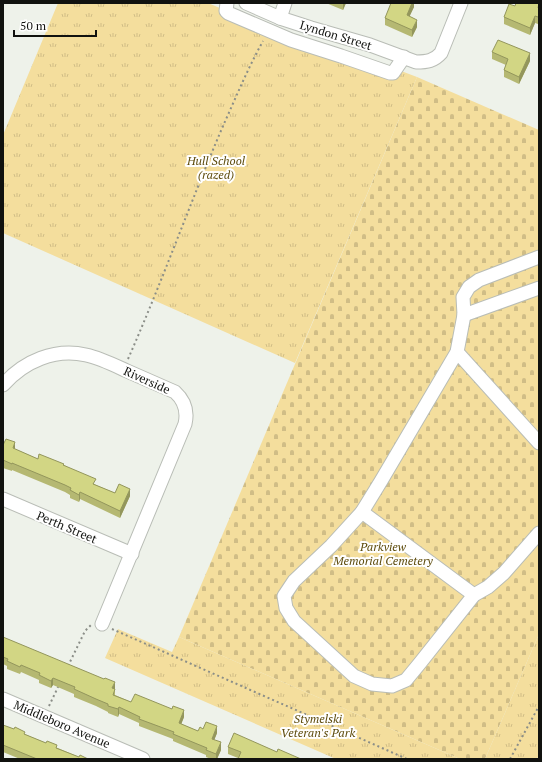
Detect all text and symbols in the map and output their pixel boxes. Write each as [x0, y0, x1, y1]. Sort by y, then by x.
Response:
scale bar [14, 12, 96, 38]
street label: Lyndon Street [298, 17, 374, 53]
text: 50 m [20, 18, 47, 33]
park label: Hull School (razed) [186, 153, 246, 182]
street label: Riverside [121, 363, 173, 397]
street label: Perth Street [35, 508, 100, 547]
park label: Parkview Memorial Cemetery [332, 539, 433, 568]
street label: Middleboro Avenue [11, 697, 113, 751]
park label: Stymelski Veteran's Park [281, 711, 355, 740]

